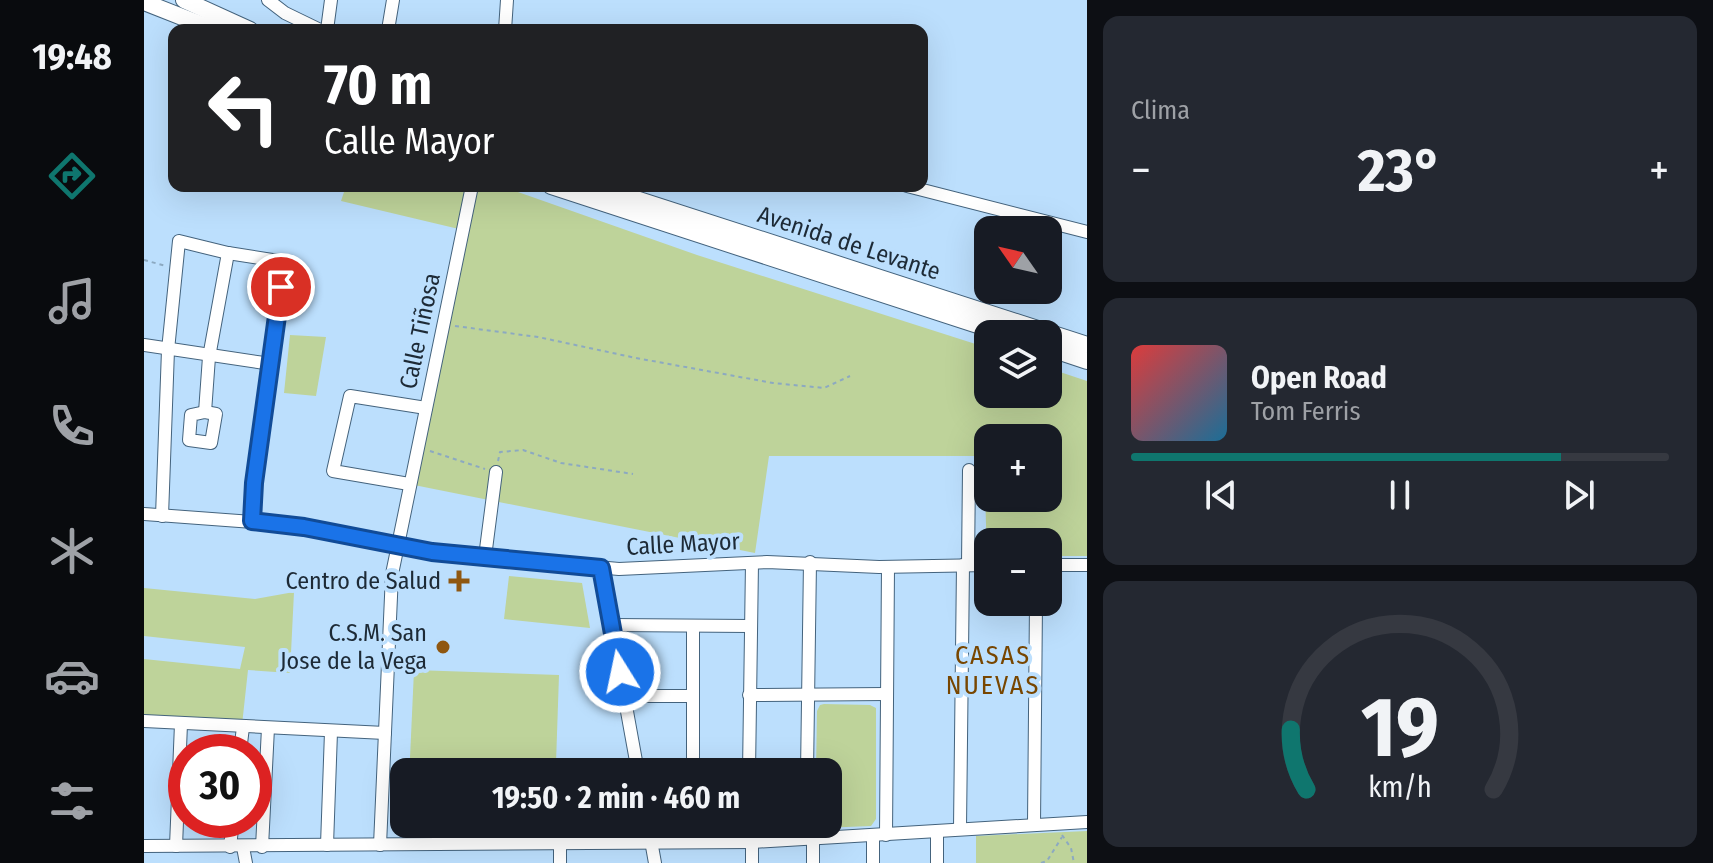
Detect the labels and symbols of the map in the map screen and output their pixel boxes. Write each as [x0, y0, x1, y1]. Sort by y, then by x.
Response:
street label: Avenida de Levante [754, 200, 944, 286]
north arrow [974, 216, 1062, 304]
pin [247, 253, 315, 321]
street label: Calle Tiñosa [394, 270, 446, 392]
street label: Calle Mayor [626, 527, 741, 561]
place label: Centro de Salud [285, 567, 441, 595]
marker: Centro de Salud [448, 570, 470, 592]
place label: C.S.M. San Jose de la Vega [280, 619, 427, 675]
position arrow [578, 630, 662, 714]
marker: C.S.M. San Jose de la Vega [434, 638, 452, 656]
district label: CASAS NUEVAS [946, 640, 1040, 701]
speed limit sign: 30 [168, 734, 272, 838]

